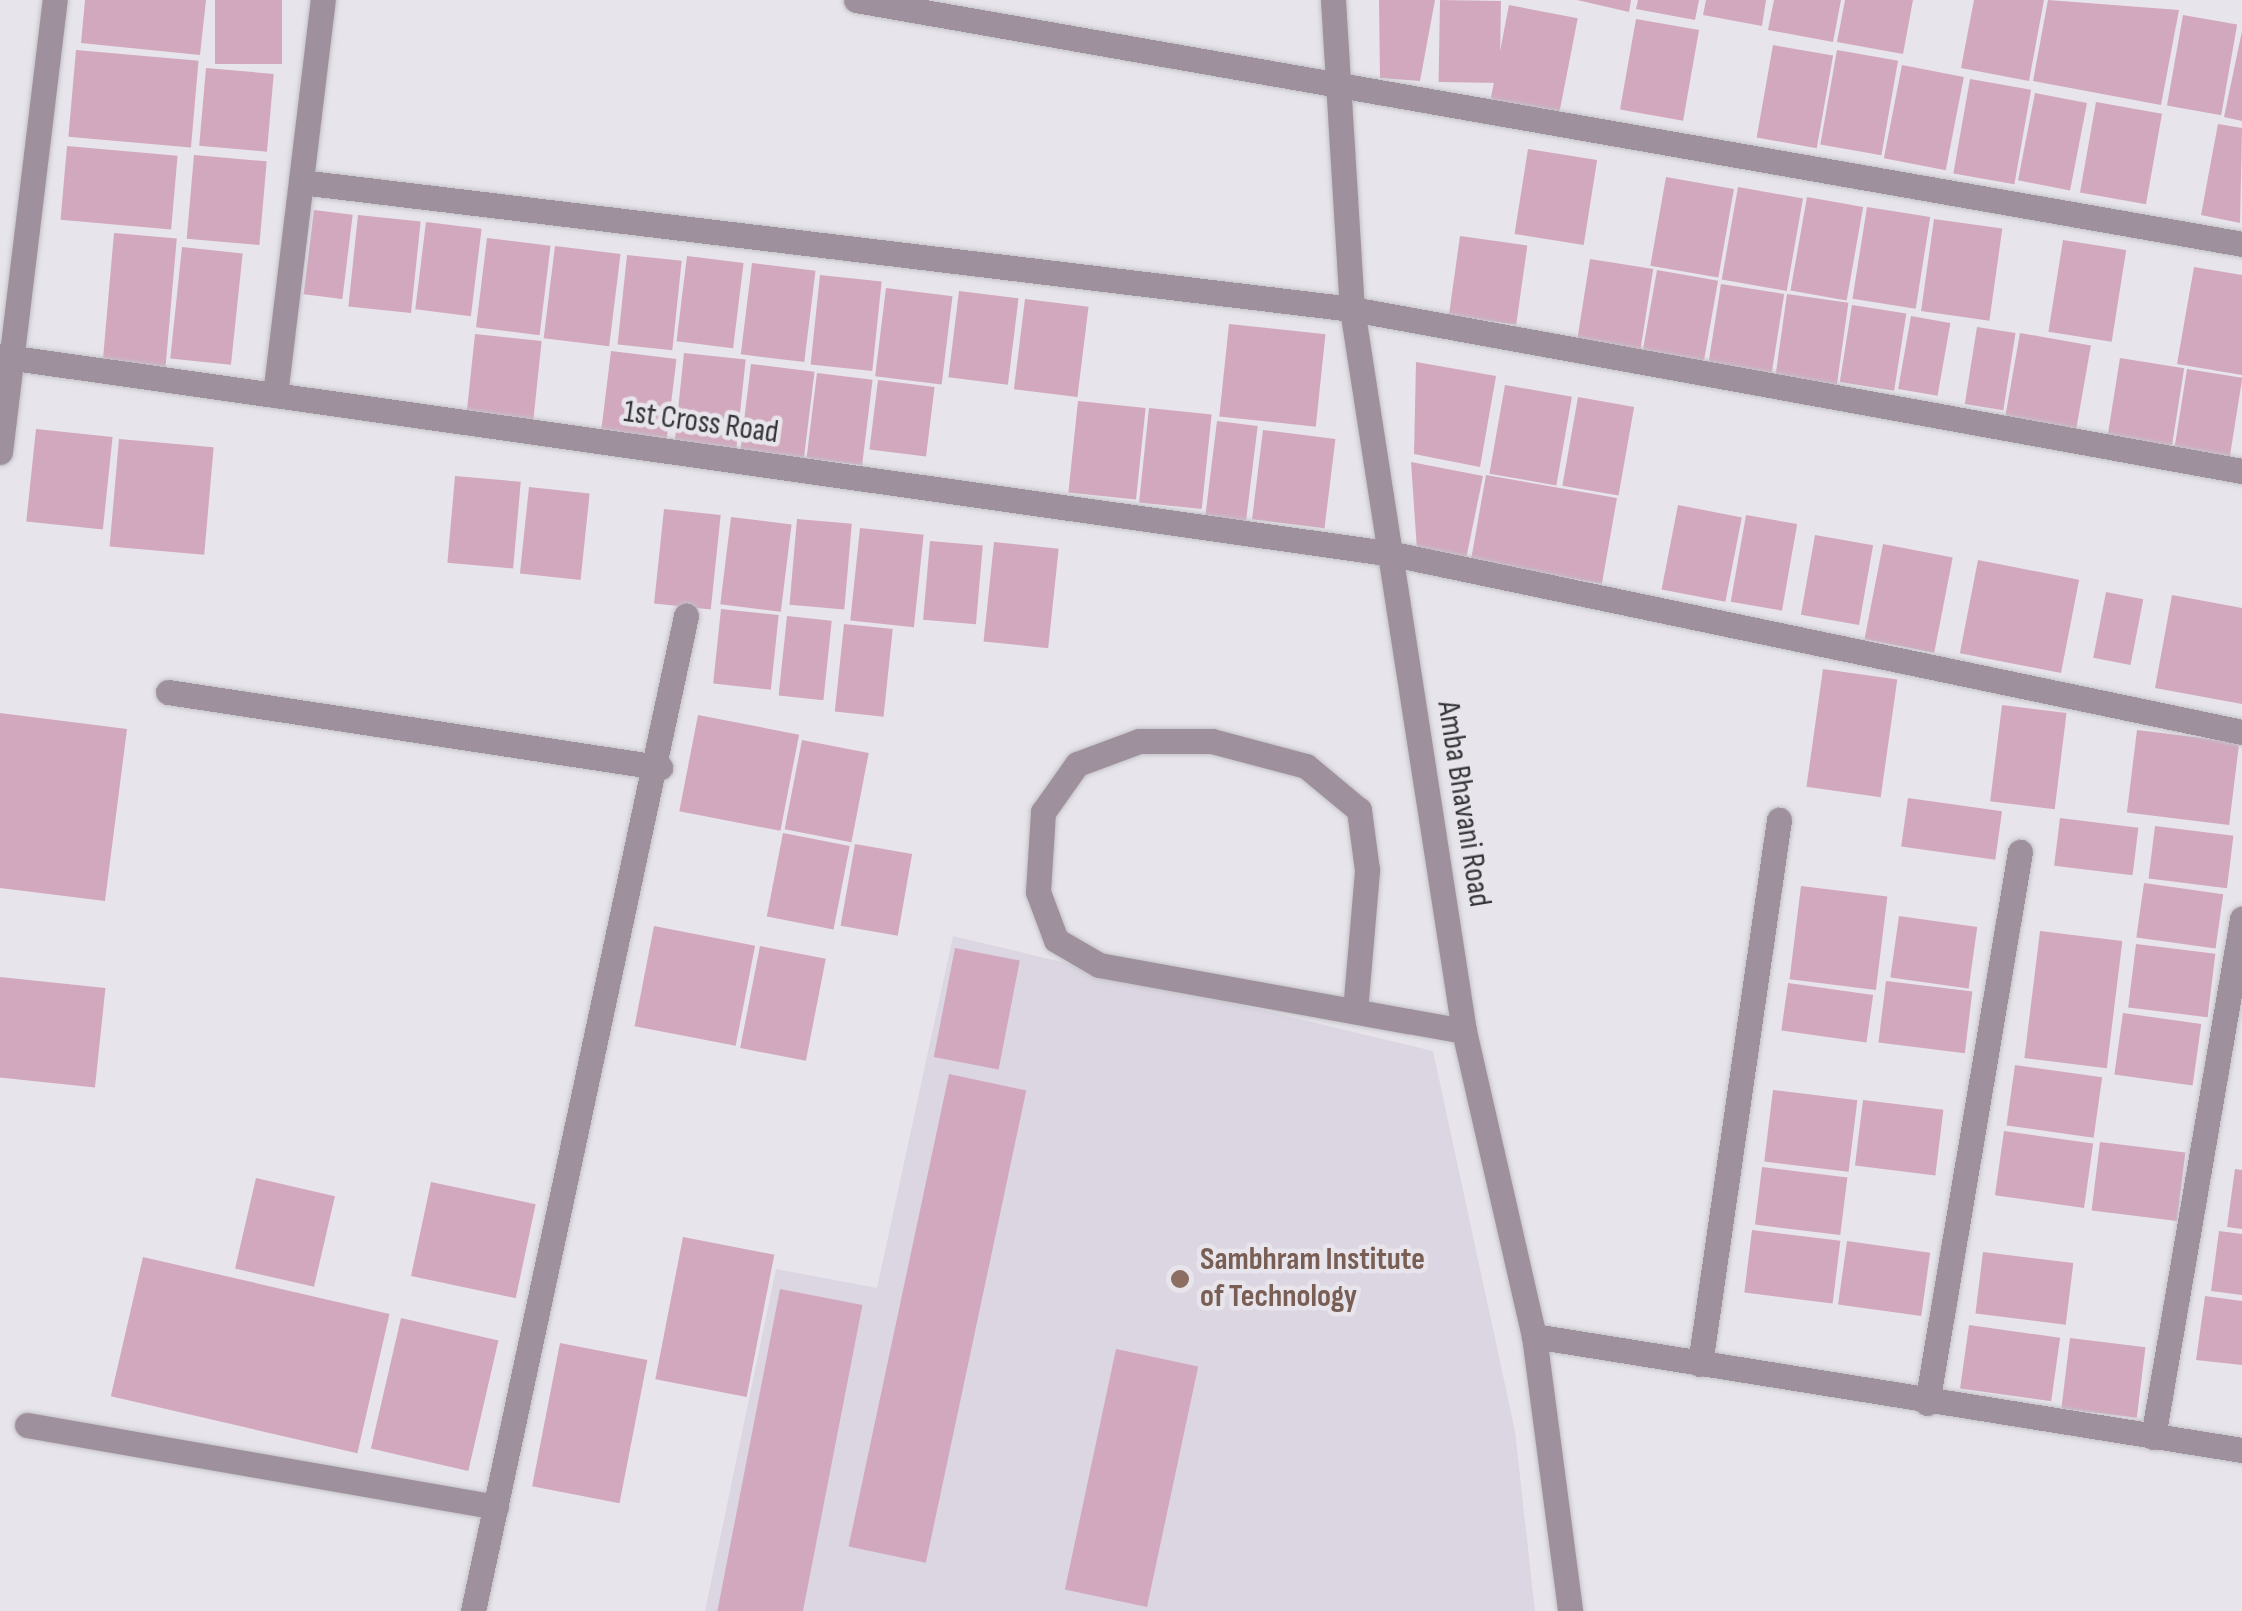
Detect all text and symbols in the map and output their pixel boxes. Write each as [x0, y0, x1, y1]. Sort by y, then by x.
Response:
street label: 1st Cross Road [621, 393, 781, 453]
street label: Amba Bhavani Road [1428, 698, 1498, 910]
place label: Sambhram Institute of Technology [1200, 1242, 1425, 1317]
marker: Sambhram Institute of Technology [1169, 1268, 1191, 1290]

